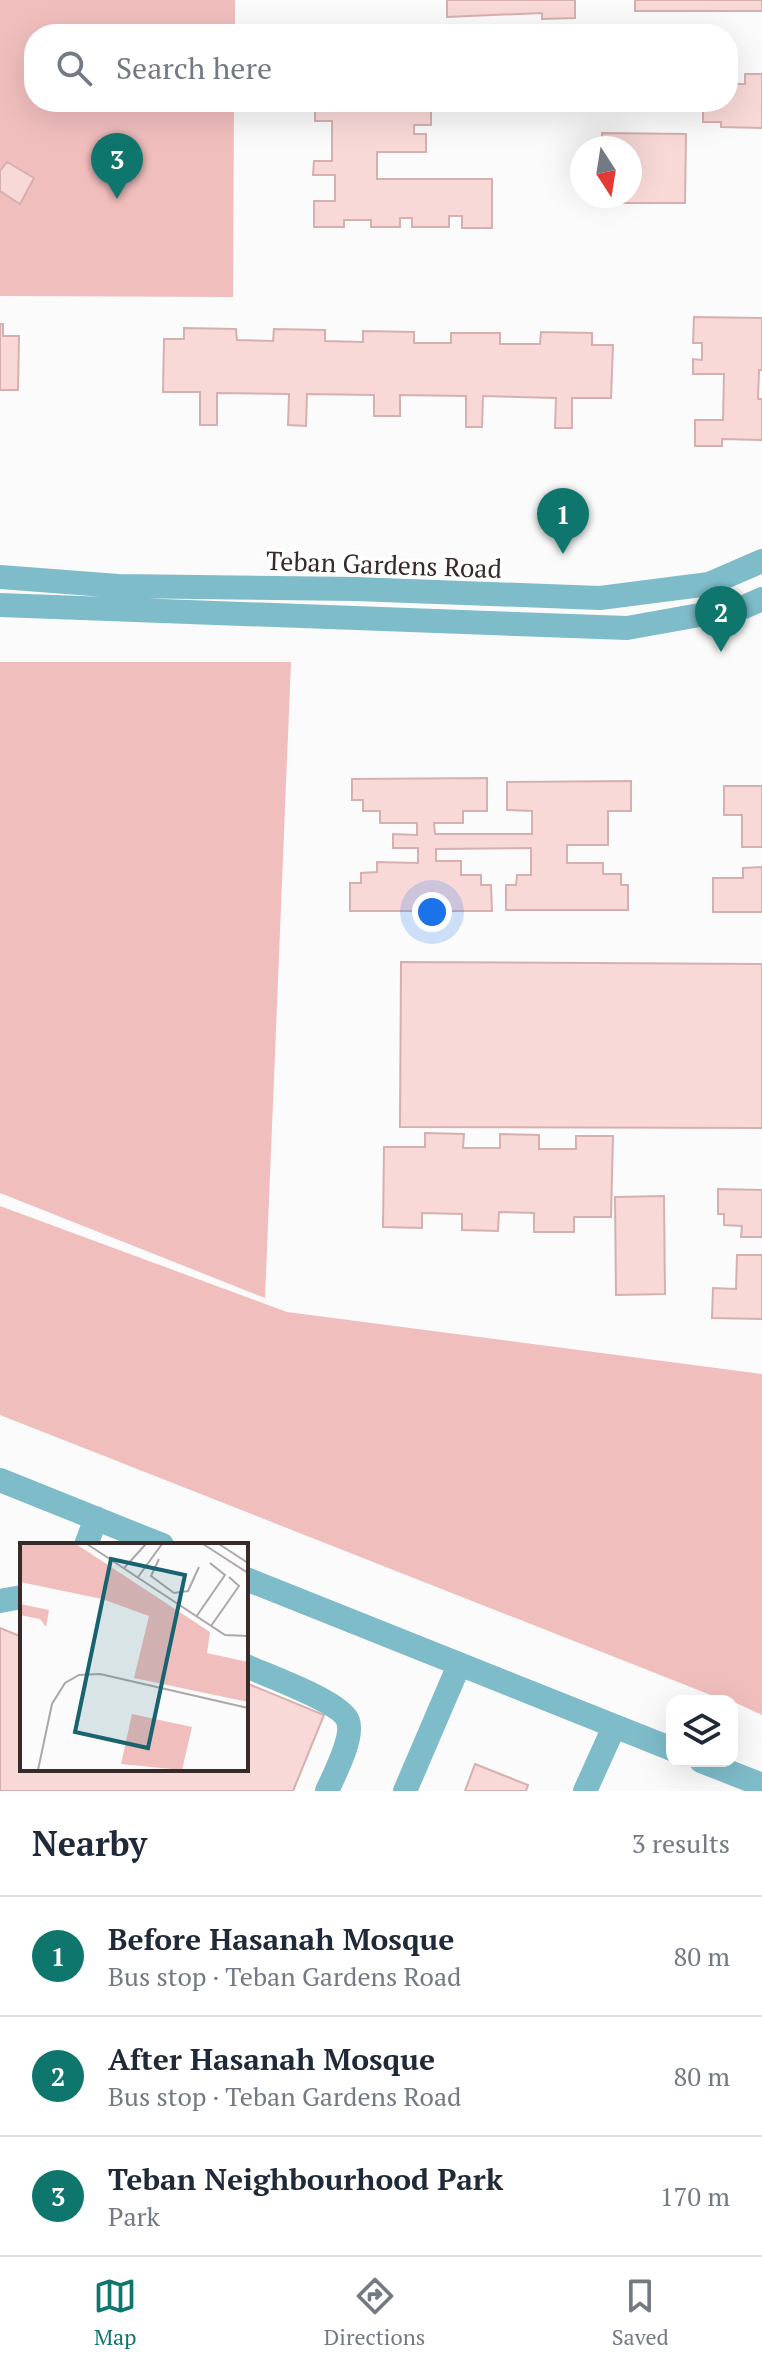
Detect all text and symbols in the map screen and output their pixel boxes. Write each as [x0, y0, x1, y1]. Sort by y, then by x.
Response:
search box [24, 24, 738, 112]
icon: search [52, 46, 96, 90]
text: Search here [116, 48, 272, 88]
pin: 3 [91, 133, 143, 199]
north arrow [570, 136, 642, 208]
pin: 1 [537, 488, 589, 554]
street label: Teban Gardens Road [265, 543, 503, 585]
pin: 2 [695, 586, 747, 652]
your location [412, 892, 452, 932]
inset map [20, 1543, 248, 1771]
map controls [666, 1695, 738, 1767]
button: layers [666, 1695, 738, 1767]
text: Nearby [32, 1821, 147, 1866]
text: 3 results [632, 1826, 730, 1860]
text: Before Hasanah Mosque [108, 1919, 454, 1959]
text: 1 [51, 1939, 65, 1973]
text: 80 m [674, 1939, 730, 1973]
text: Bus stop · Teban Gardens Road [108, 1959, 462, 1993]
text: After Hasanah Mosque [108, 2039, 435, 2079]
text: 2 [51, 2059, 65, 2093]
text: 80 m [674, 2059, 730, 2093]
text: Bus stop · Teban Gardens Road [108, 2079, 462, 2113]
text: Teban Neighbourhood Park [108, 2159, 503, 2199]
text: 3 [51, 2179, 65, 2213]
text: 170 m [660, 2179, 730, 2213]
text: Park [108, 2199, 160, 2233]
tab: Map [93, 2274, 137, 2351]
tab: Directions [324, 2274, 425, 2351]
tab: Saved [612, 2274, 669, 2351]

